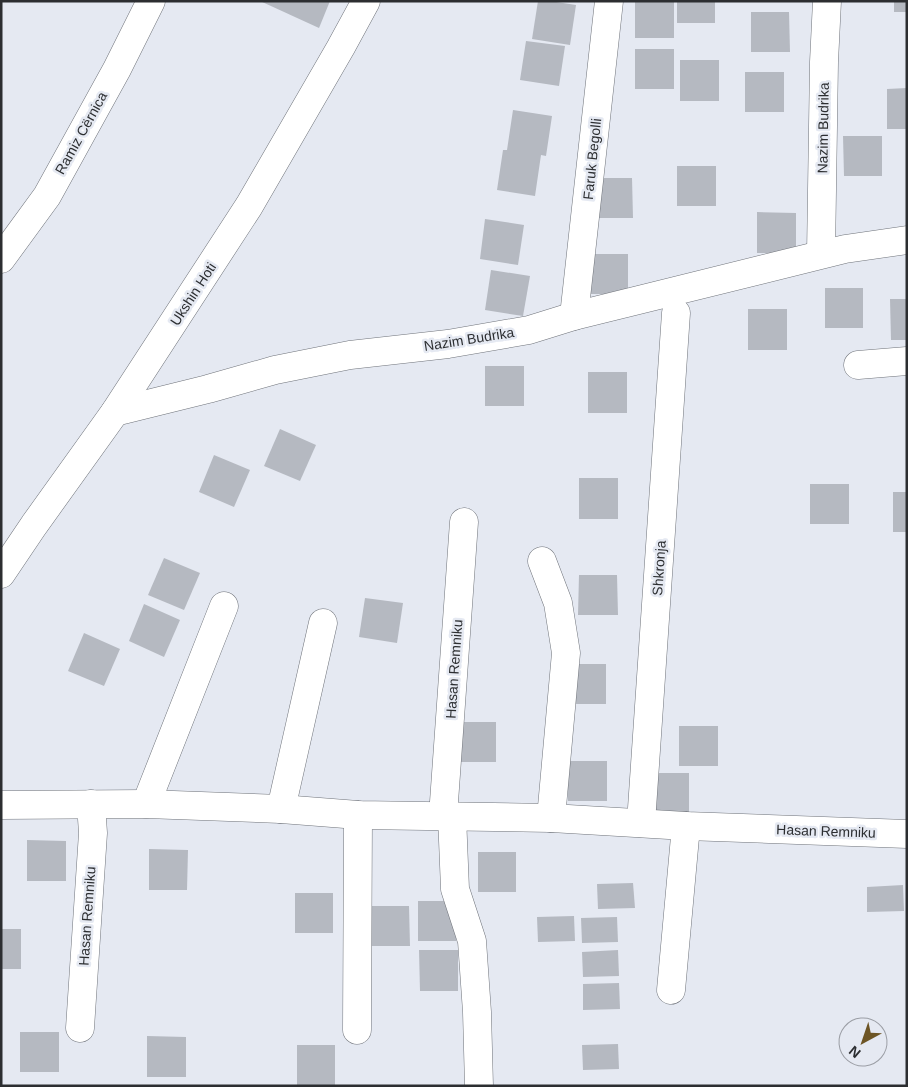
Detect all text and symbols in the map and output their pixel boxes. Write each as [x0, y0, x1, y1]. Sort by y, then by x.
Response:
street label: Nazim Budrika [814, 82, 832, 174]
street label: Ramiz Cërnica [52, 89, 110, 177]
street label: Faruk Begolli [580, 118, 604, 200]
street label: Ukshin Hoti [167, 260, 219, 328]
street label: Nazim Budrika [423, 324, 515, 354]
street label: Shkronja [649, 540, 669, 596]
street label: Hasan Remniku [443, 619, 465, 719]
street label: Hasan Remniku [776, 821, 876, 841]
street label: Hasan Remniku [76, 866, 98, 966]
north arrow [838, 1017, 888, 1067]
text: N [846, 1043, 864, 1061]

